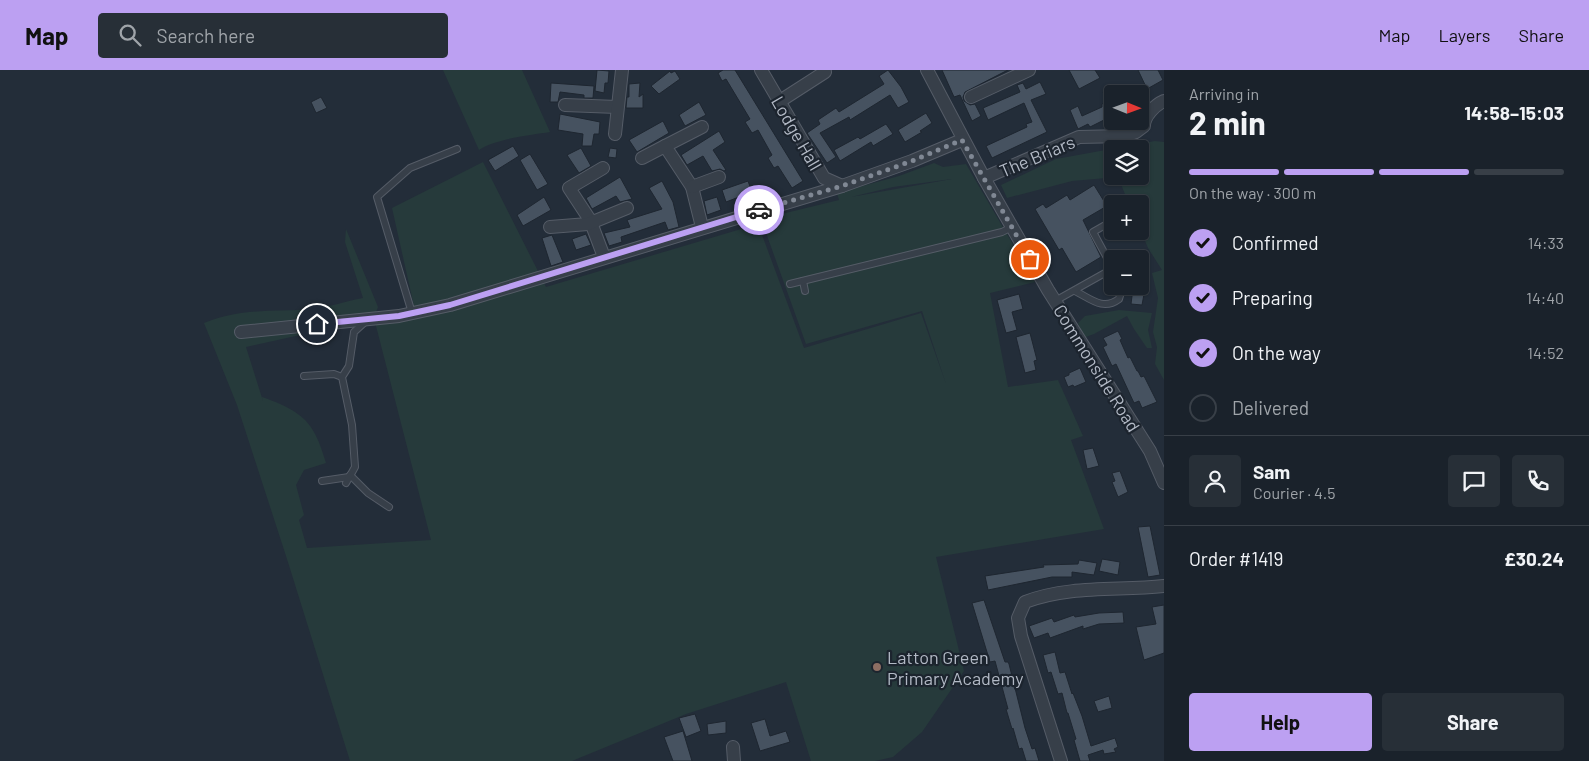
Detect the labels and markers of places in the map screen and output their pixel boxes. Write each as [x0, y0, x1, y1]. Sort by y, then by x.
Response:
pin [1009, 238, 1051, 280]
pin [296, 303, 338, 345]
place label: Latton Green Primary Academy [887, 646, 1024, 689]
marker: Latton Green Primary Academy [871, 661, 883, 673]

